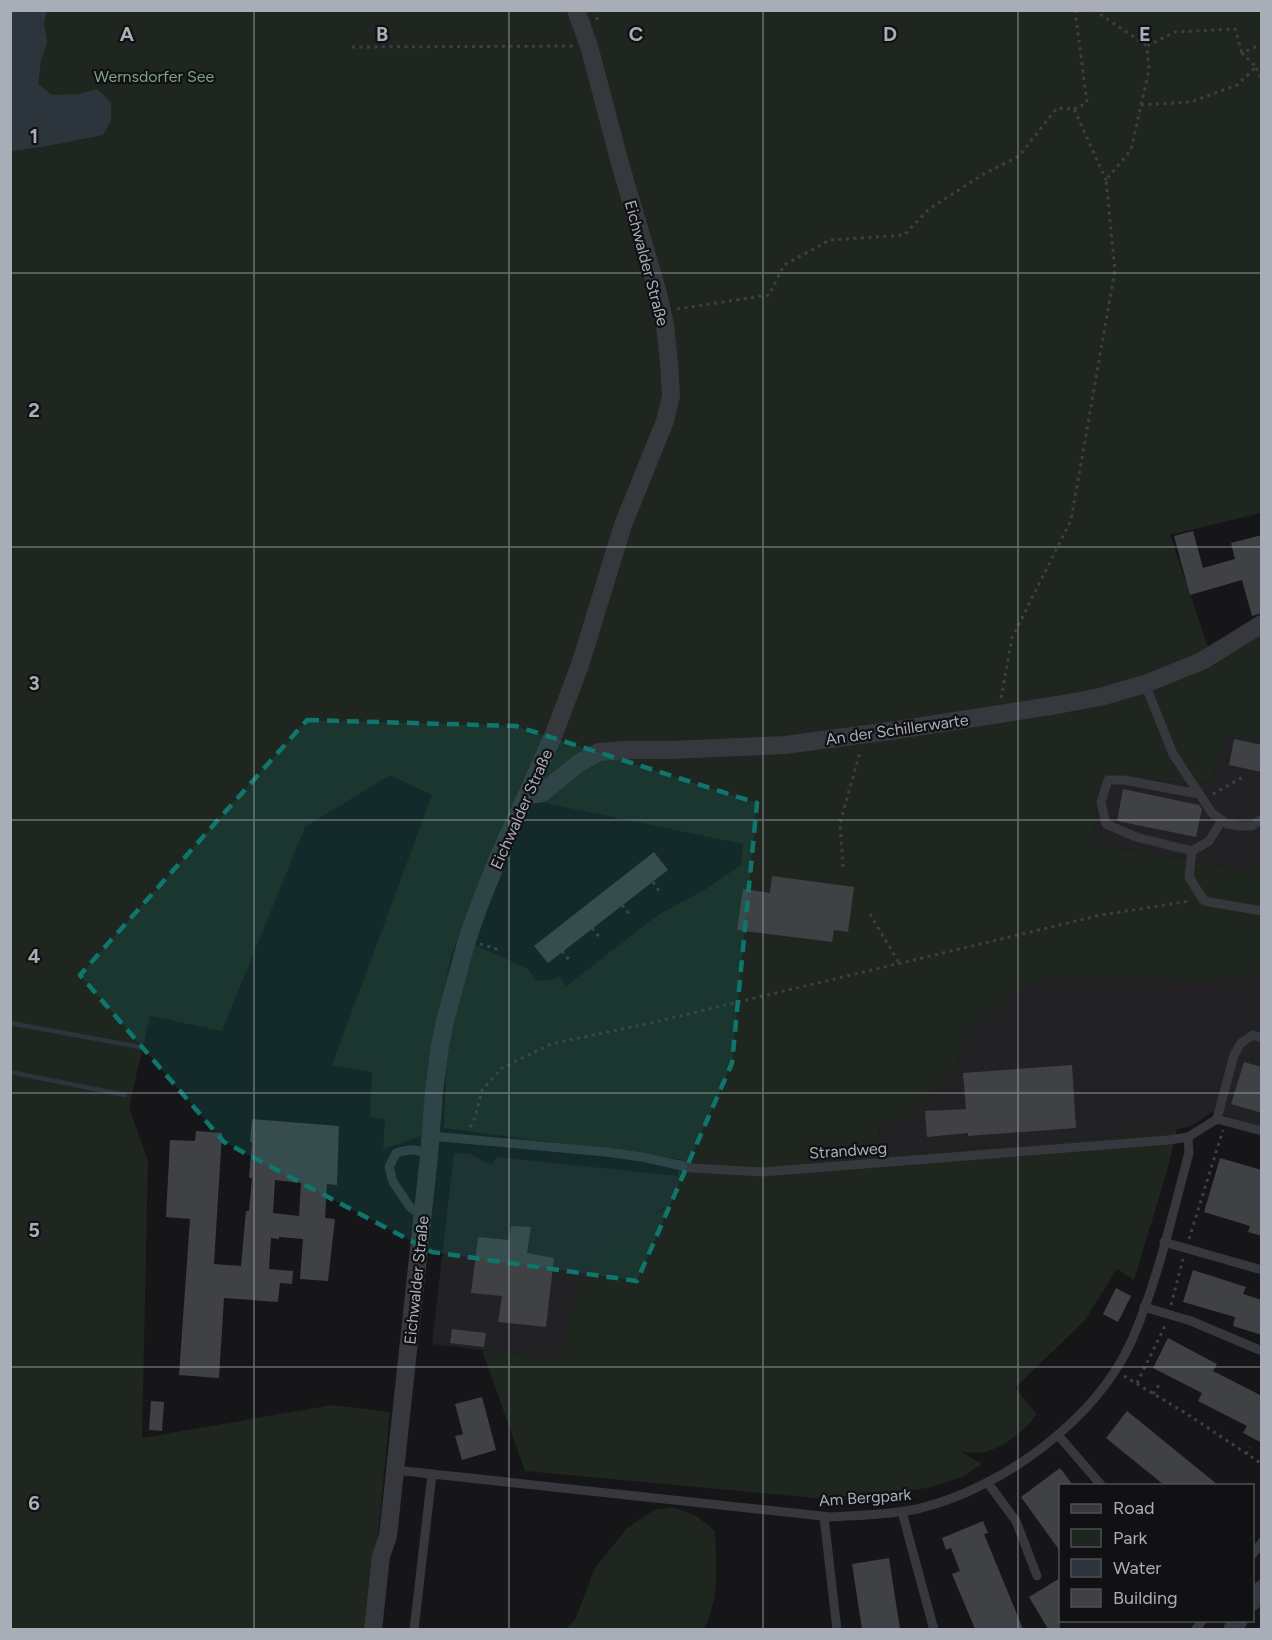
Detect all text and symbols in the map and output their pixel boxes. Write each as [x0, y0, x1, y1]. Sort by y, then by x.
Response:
text: A [120, 22, 135, 46]
text: B [376, 22, 388, 46]
text: C [629, 22, 643, 46]
text: D [883, 22, 897, 46]
text: E [1139, 22, 1151, 46]
park label: Wernsdorfer See [94, 67, 215, 86]
text: 1 [30, 124, 38, 148]
street label: Eichwalder Straße [621, 198, 673, 328]
text: 2 [28, 398, 40, 422]
text: 3 [28, 671, 40, 695]
street label: An der Schillerwarte [824, 710, 970, 749]
street label: Eichwalder Straße [486, 746, 557, 872]
text: 4 [28, 944, 41, 968]
street label: Strandweg [808, 1138, 888, 1163]
street label: Eichwalder Straße [400, 1214, 433, 1345]
text: 5 [28, 1218, 40, 1242]
legend [1059, 1484, 1254, 1622]
street label: Am Bergpark [818, 1485, 912, 1510]
text: 6 [28, 1491, 40, 1515]
text: Road [1113, 1497, 1154, 1519]
text: Park [1113, 1527, 1148, 1549]
text: Water [1113, 1557, 1161, 1579]
text: Building [1113, 1587, 1178, 1609]

